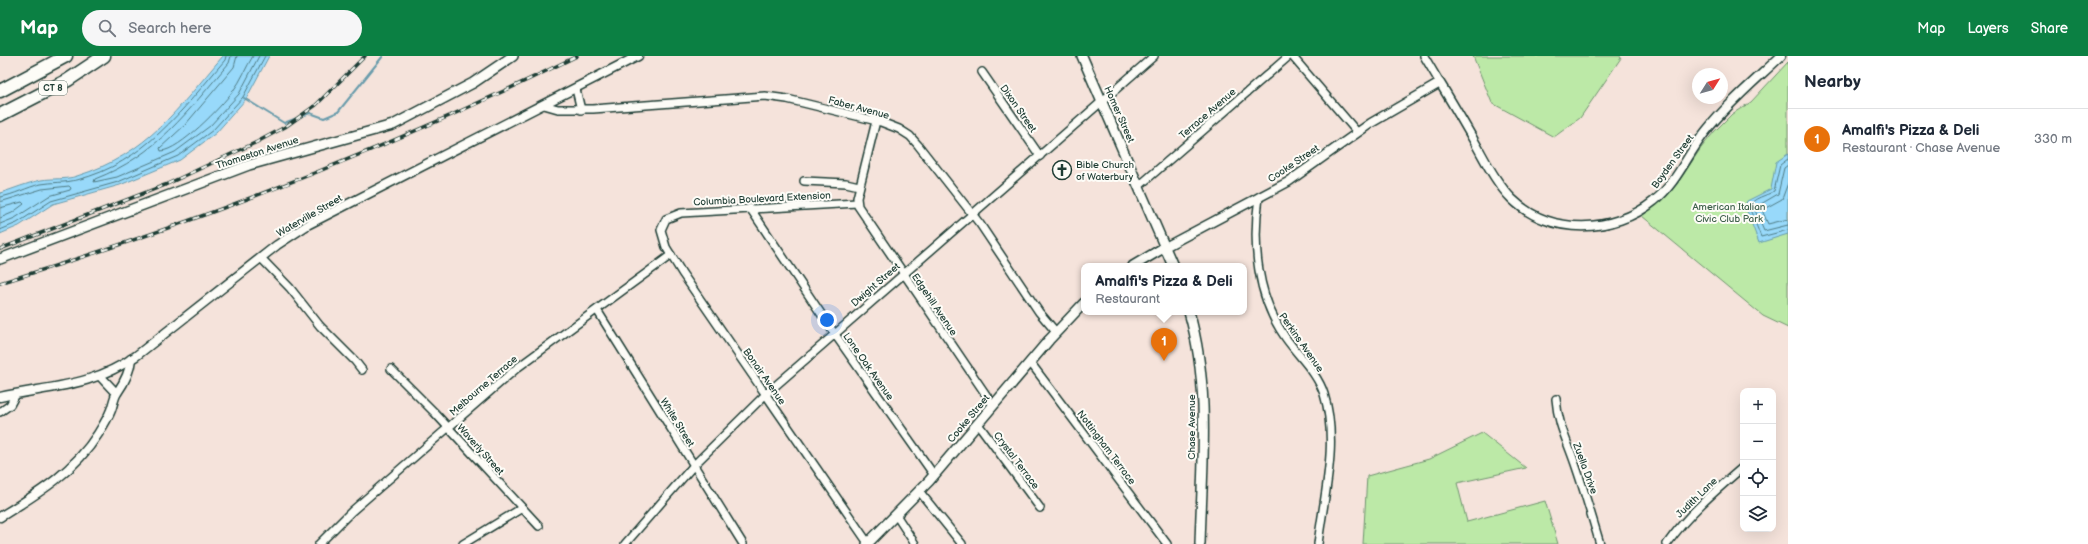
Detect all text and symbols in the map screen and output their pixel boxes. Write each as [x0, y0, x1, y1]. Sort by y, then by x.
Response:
search box [82, 10, 362, 46]
text: Map [20, 17, 58, 40]
icon: search [96, 17, 118, 39]
text: Search here [128, 19, 211, 38]
text: Map [1917, 20, 1945, 37]
text: Layers [1967, 20, 2009, 37]
text: Share [2031, 20, 2068, 37]
north arrow [1692, 68, 1728, 104]
text: Nearby [1804, 72, 1861, 92]
road number: CT 8 [39, 81, 67, 95]
street label: Dixon Street [997, 82, 1039, 135]
street label: Homer Street [1101, 84, 1137, 145]
street label: Terrace Avenue [1177, 86, 1238, 142]
street label: Faber Avenue [827, 94, 891, 122]
text: Amalfi's Pizza & Deli [1842, 121, 1980, 140]
text: 1 [1814, 131, 1820, 147]
text: 330 m [2034, 131, 2072, 147]
street label: Boyden Street [1649, 132, 1696, 191]
street label: Thomaston Avenue [214, 134, 300, 172]
text: Restaurant · Chase Avenue [1842, 140, 2000, 156]
street label: Cooke Street [1266, 142, 1321, 185]
church icon: Bible Church of Waterbury [1051, 159, 1073, 181]
place label: Bible Church of Waterbury [1076, 159, 1135, 183]
street label: Columbia Boulevard Extension [693, 189, 831, 209]
street label: Waterville Street [274, 192, 345, 240]
park label: American Italian Civic Club Park [1693, 201, 1766, 225]
street label: Dwight Street [849, 260, 902, 309]
popup [1081, 263, 1247, 315]
street label: Edgehill Avenue [909, 271, 959, 338]
text: Amalfi's Pizza & Deli [1095, 272, 1233, 291]
text: Restaurant [1095, 291, 1160, 307]
your location [817, 310, 837, 330]
street label: Perkins Avenue [1276, 311, 1326, 375]
pin: 1 [1151, 328, 1177, 361]
street label: Lone Oak Avenue [840, 330, 896, 403]
street label: Bonair Avenue [740, 346, 788, 407]
street label: Melbourne Terrace [447, 353, 520, 418]
map controls [1740, 388, 1776, 532]
button: + [1740, 388, 1776, 424]
street label: Cooke Street [945, 392, 992, 445]
street label: Chase Avenue [1186, 394, 1198, 460]
street label: White Street [657, 396, 697, 449]
street label: Nottingham Terrace [1074, 408, 1138, 487]
street label: Waverly Street [454, 422, 506, 478]
button: − [1740, 424, 1776, 460]
street label: Crystal Terrace [991, 430, 1042, 492]
street label: Zuella Drive [1570, 440, 1600, 496]
button: locate [1740, 460, 1776, 496]
street label: Judith Lane [1674, 475, 1720, 520]
button: layers [1740, 496, 1776, 532]

